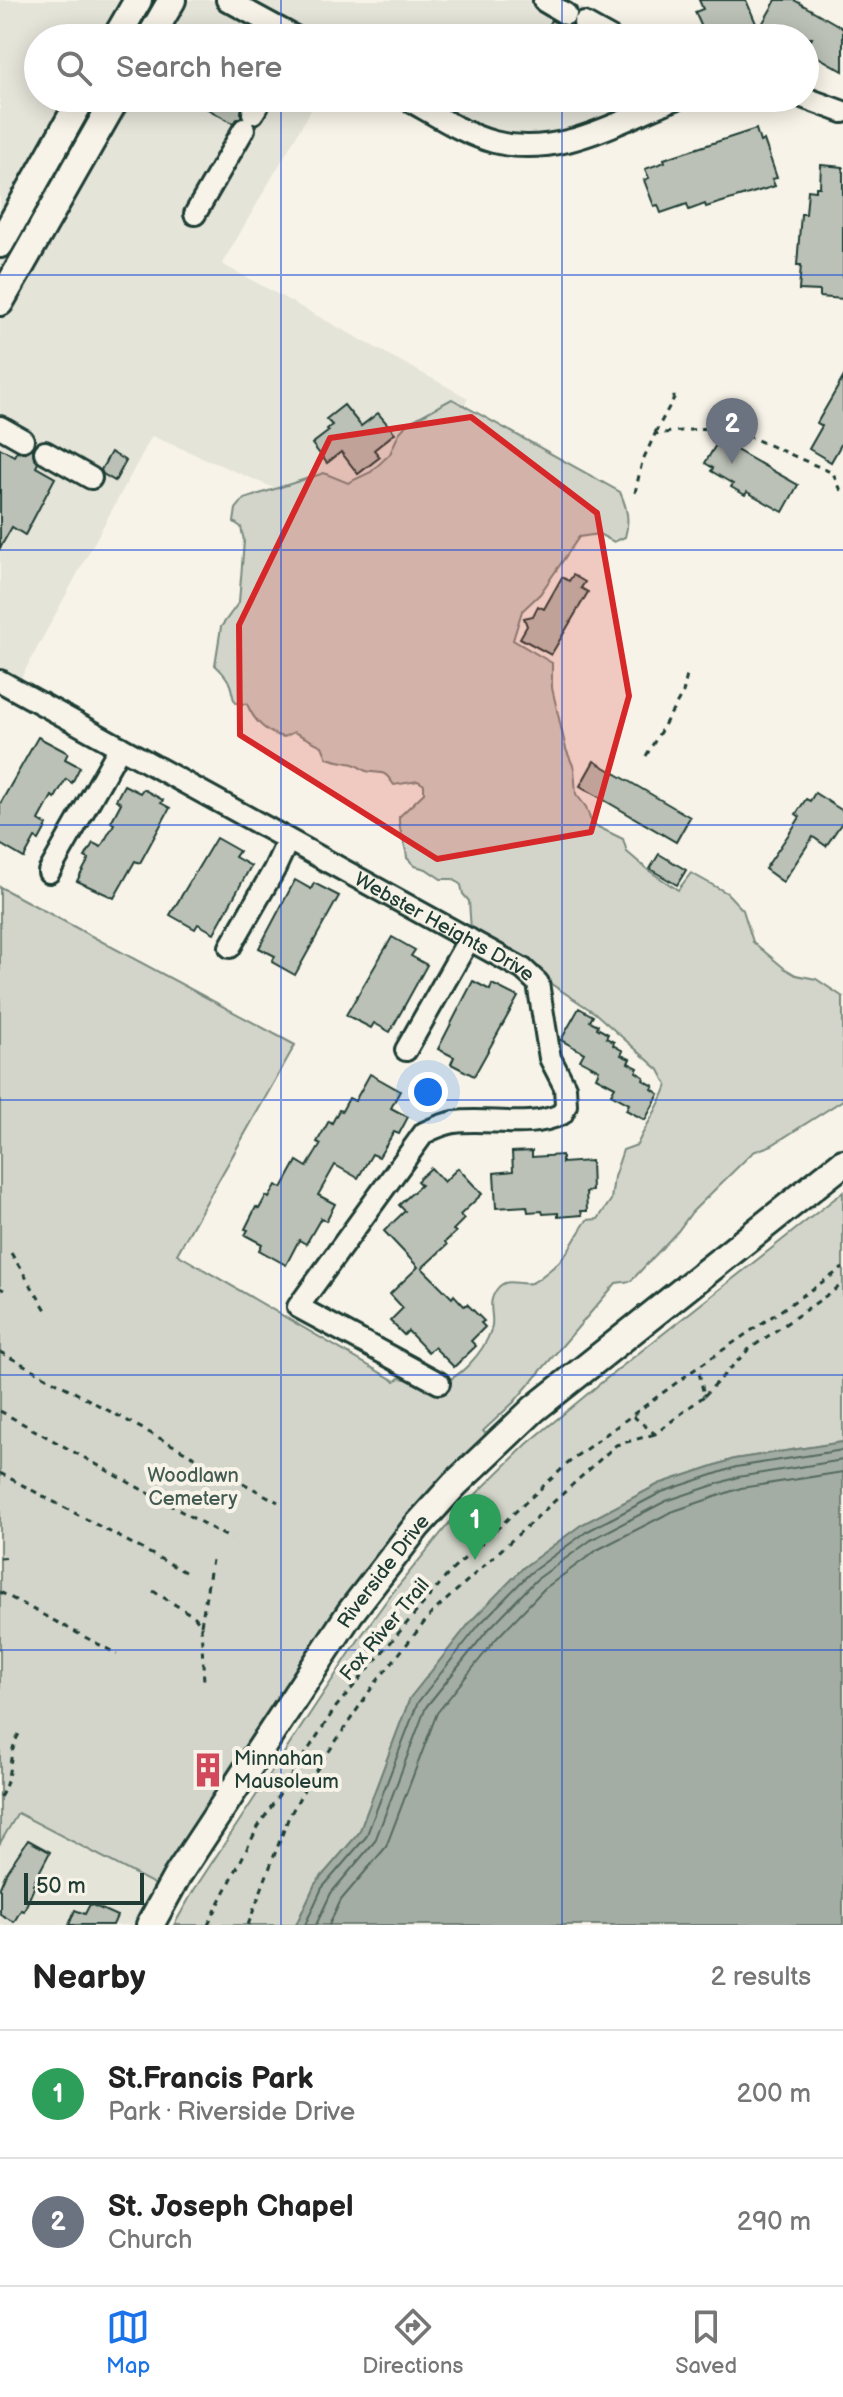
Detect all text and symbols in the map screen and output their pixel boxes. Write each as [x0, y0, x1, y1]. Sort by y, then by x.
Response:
search box [24, 24, 819, 112]
icon: search [52, 46, 96, 90]
text: Search here [116, 50, 282, 86]
pin: 2 [706, 398, 758, 464]
street label: Webster Heights Drive [350, 868, 539, 987]
your location [408, 1072, 448, 1112]
park label: Woodlawn Cemetery [147, 1464, 239, 1511]
pin: 1 [449, 1494, 501, 1560]
street label: Riverside Drive [332, 1510, 435, 1633]
street label: Fox River Trail [335, 1573, 435, 1686]
place label: Minnahan Mausoleum [234, 1747, 339, 1794]
building icon: Minnahan Mausoleum [189, 1751, 227, 1789]
scale bar [24, 1869, 144, 1905]
text: 50 m [36, 1873, 86, 1900]
text: Nearby [32, 1957, 146, 1998]
text: 2 results [711, 1962, 811, 1993]
text: St.Francis Park [108, 2061, 313, 2097]
text: 1 [53, 2079, 63, 2110]
text: 200 m [737, 2079, 811, 2110]
text: Park · Riverside Drive [108, 2097, 355, 2128]
text: St. Joseph Chapel [108, 2189, 354, 2225]
text: 2 [50, 2207, 66, 2238]
text: 290 m [737, 2207, 811, 2238]
text: Church [108, 2225, 192, 2256]
tab: Map [106, 2305, 150, 2380]
tab: Directions [362, 2305, 463, 2380]
tab: Saved [675, 2305, 737, 2380]

